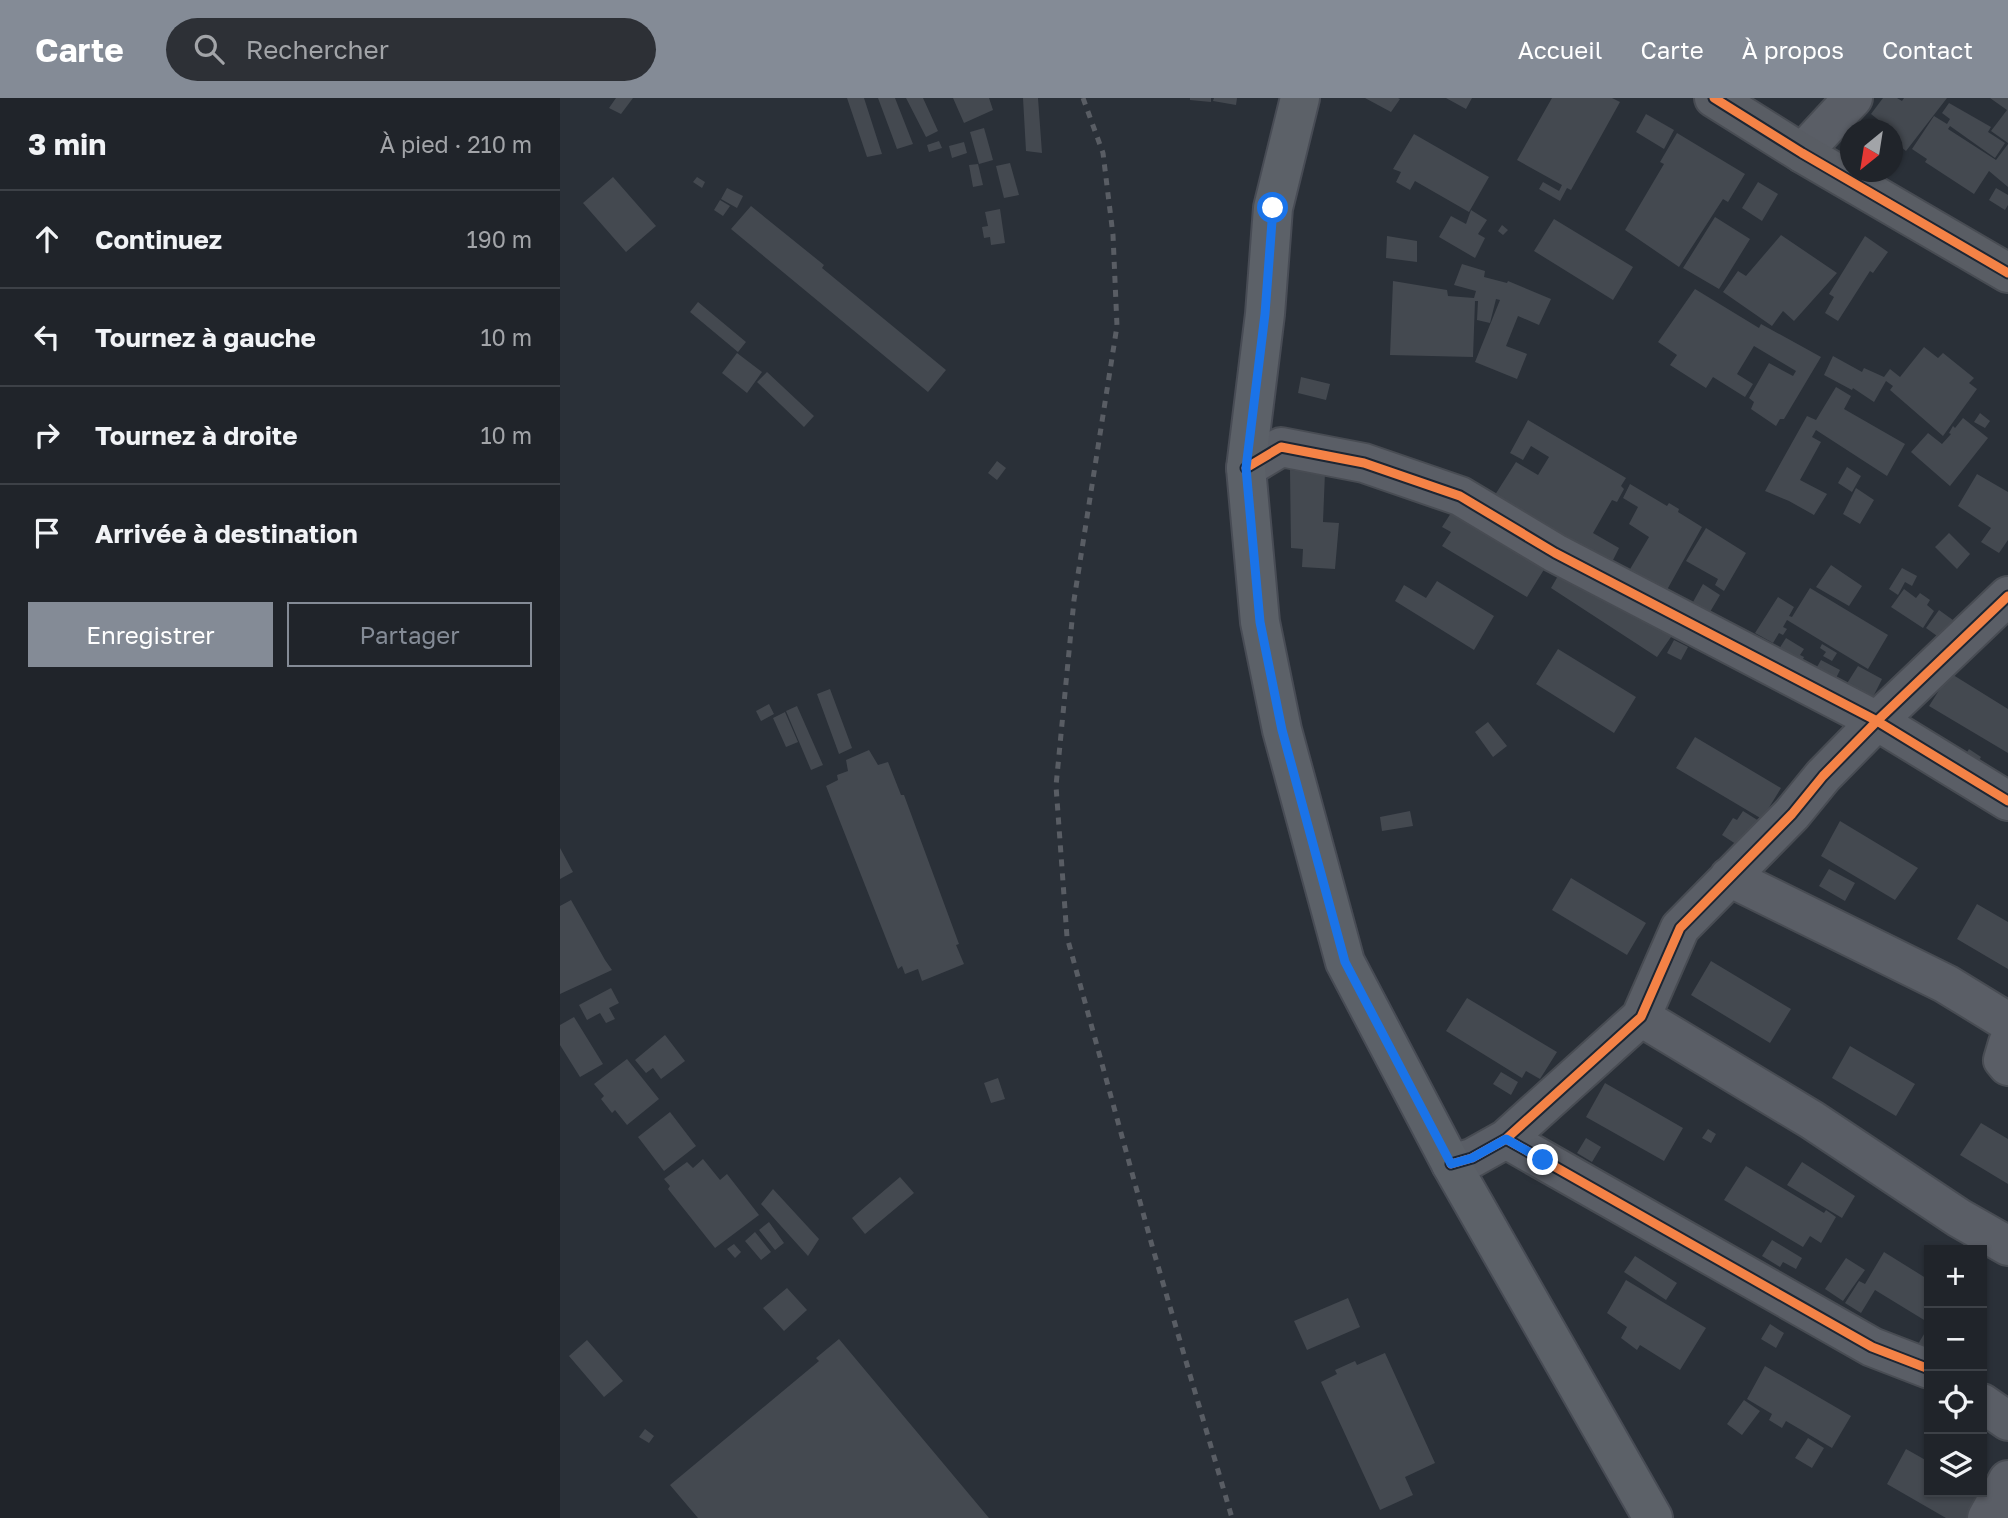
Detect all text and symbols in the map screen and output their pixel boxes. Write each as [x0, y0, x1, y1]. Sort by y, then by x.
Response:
search box [166, 18, 656, 81]
text: Carte [35, 30, 124, 69]
icon: search [190, 30, 228, 68]
text: Rechercher [246, 34, 389, 65]
text: Accueil [1518, 35, 1602, 64]
text: Carte [1640, 35, 1704, 64]
text: À propos [1742, 35, 1844, 64]
text: Contact [1882, 35, 1973, 64]
north arrow [1840, 119, 1903, 182]
text: 3 min [28, 126, 106, 162]
text: À pied · 210 m [380, 130, 532, 158]
route start [1257, 192, 1288, 223]
icon: ahead [28, 220, 66, 258]
text: Continuez [95, 224, 222, 255]
text: 190 m [467, 225, 532, 253]
icon: left [28, 318, 66, 356]
text: Tournez à gauche [95, 322, 316, 353]
text: 10 m [480, 323, 532, 351]
icon: right [28, 416, 66, 454]
text: Tournez à droite [95, 420, 298, 451]
text: 10 m [480, 421, 532, 449]
icon: arrive [28, 514, 66, 552]
text: Arrivée à destination [95, 518, 358, 549]
button: Enregistrer [28, 602, 273, 667]
button: Partager [287, 602, 532, 667]
route end [1527, 1144, 1558, 1175]
map controls [1924, 1245, 1987, 1497]
button: + [1924, 1245, 1987, 1308]
button: − [1924, 1308, 1987, 1371]
button: locate [1924, 1371, 1987, 1434]
button: layers [1924, 1434, 1987, 1497]

